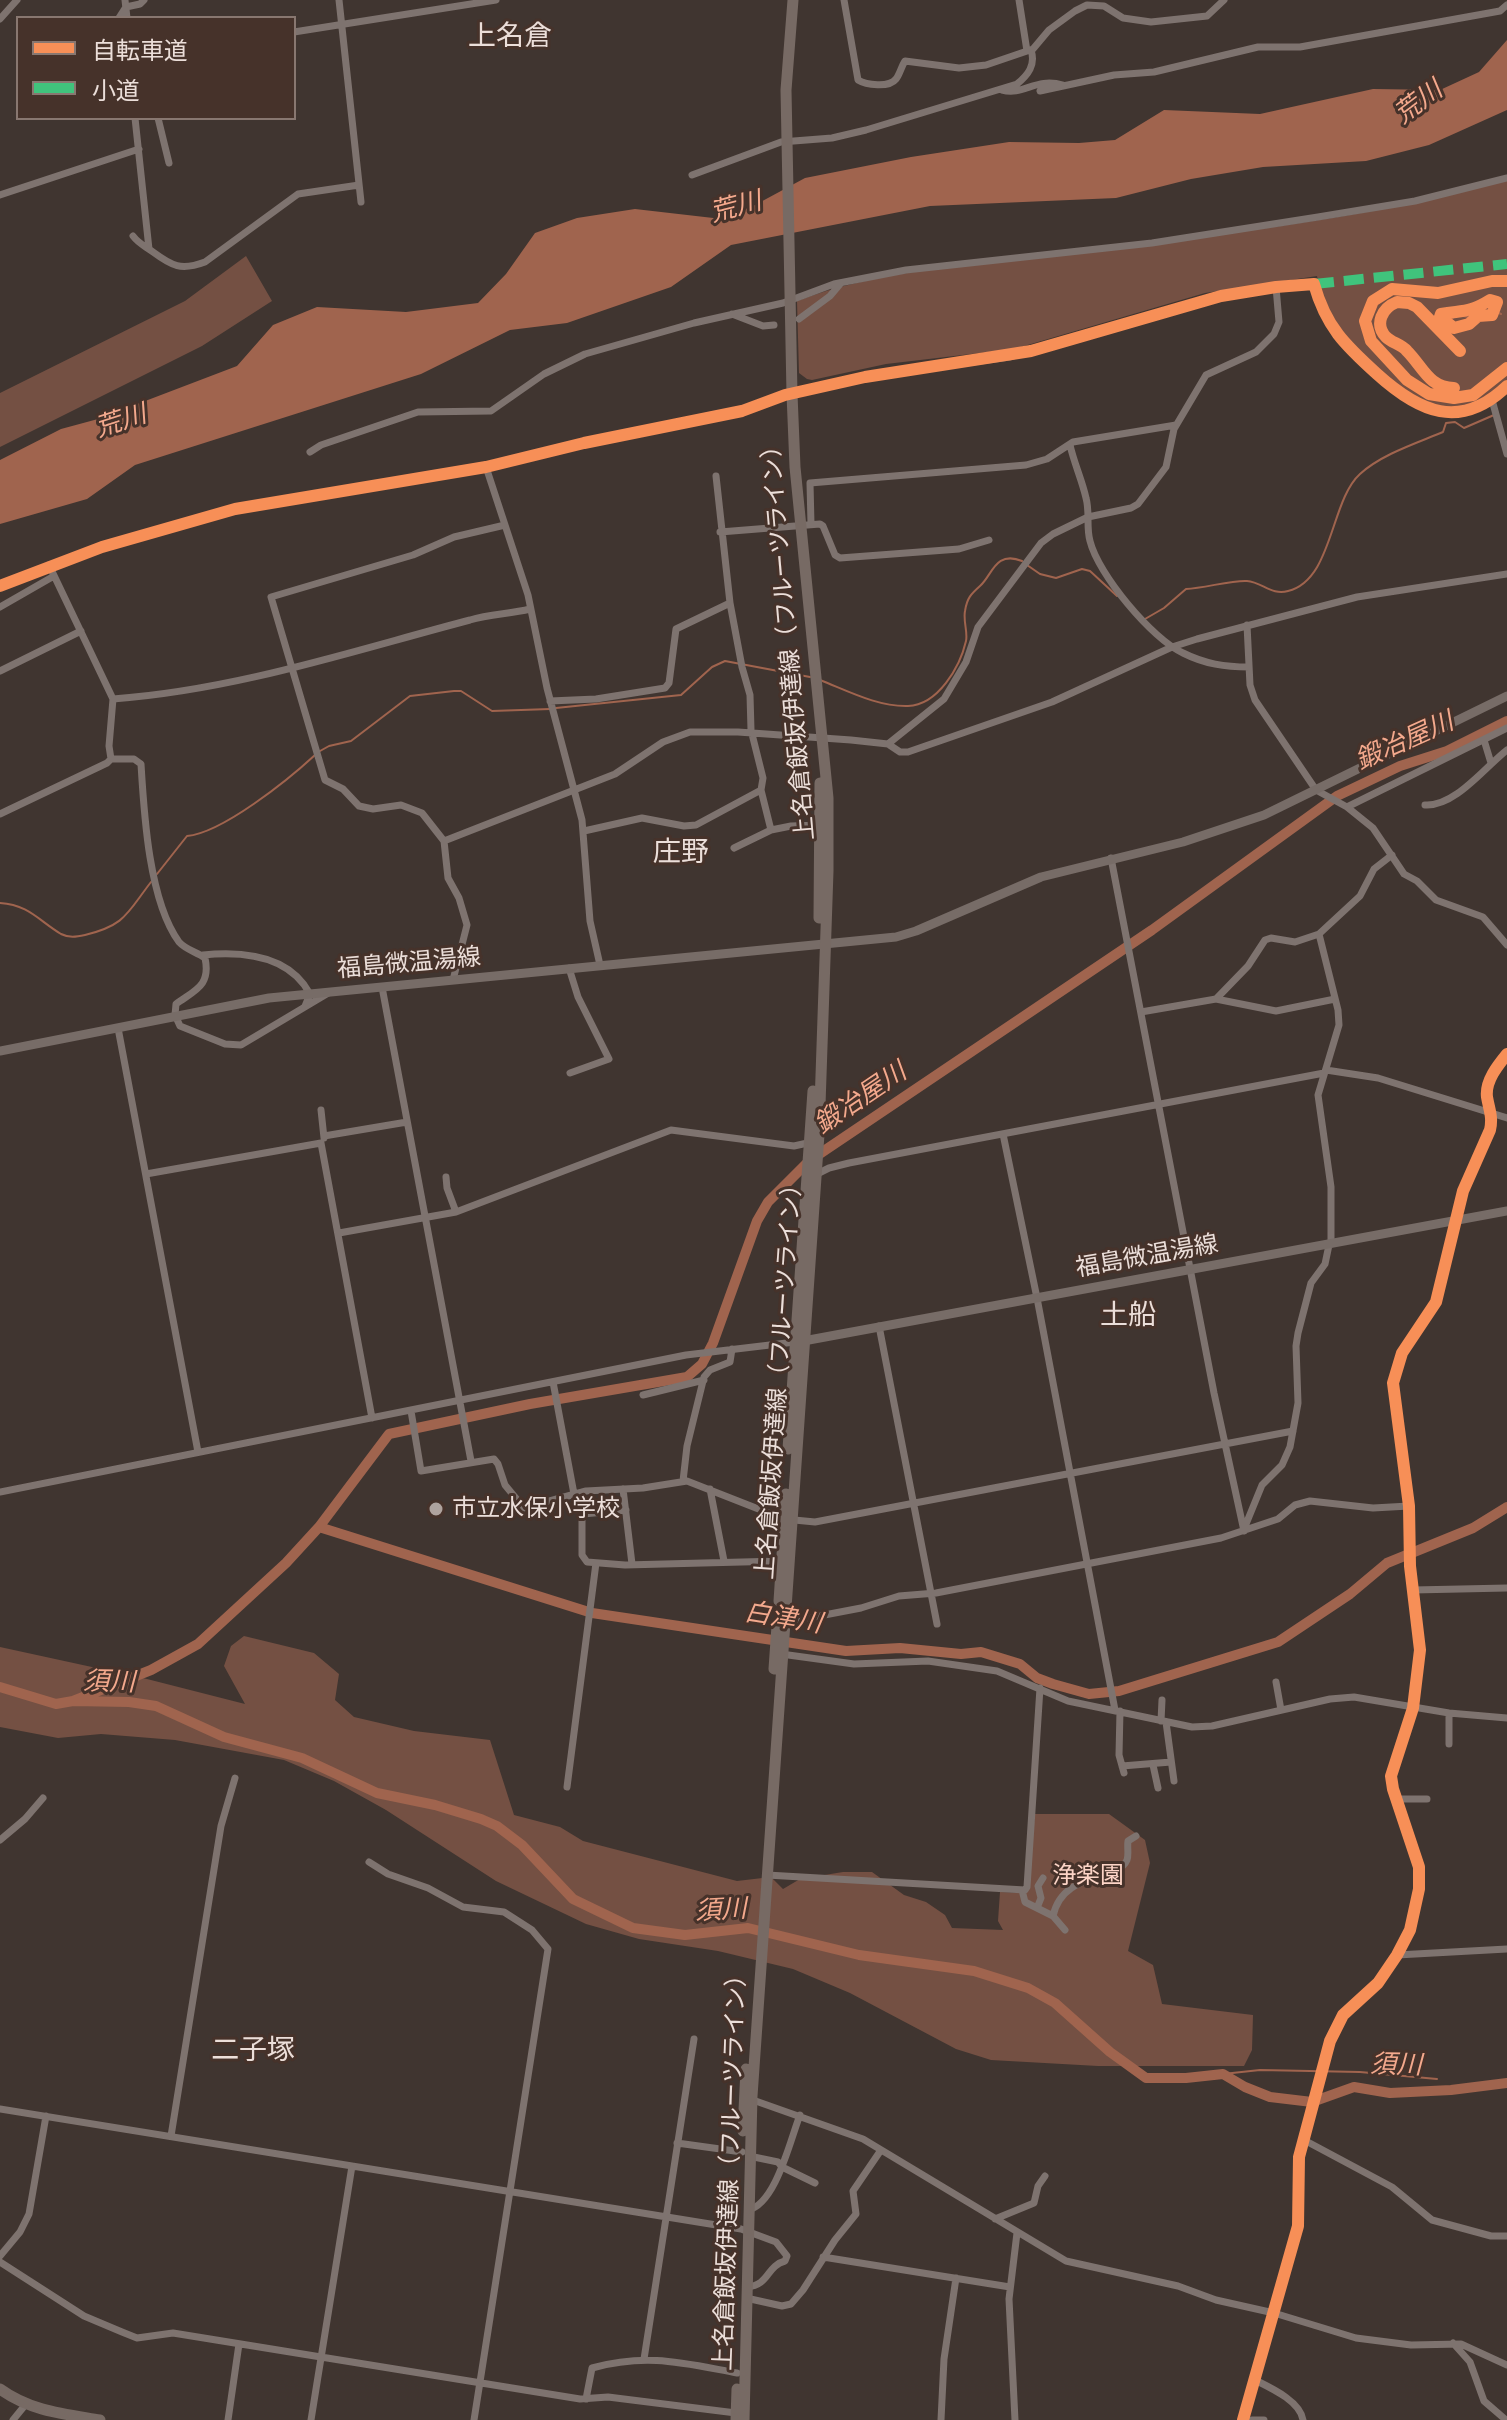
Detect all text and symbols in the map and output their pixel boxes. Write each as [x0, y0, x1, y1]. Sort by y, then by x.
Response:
legend [16, 16, 296, 120]
district label: 上名倉 [468, 20, 552, 54]
text: 自転車道 [92, 35, 188, 66]
text: 小道 [92, 75, 140, 106]
water label: 荒川 [1389, 75, 1449, 131]
water label: 荒川 [707, 186, 765, 230]
water label: 荒川 [91, 399, 151, 445]
street label: 上名倉飯坂伊達線（フルーツライン） [757, 433, 821, 841]
water label: 鍛冶屋川 [1351, 707, 1459, 777]
district label: 庄野 [653, 836, 709, 870]
street label: 福島微温湯線 [336, 943, 482, 985]
water label: 鍛冶屋川 [809, 1057, 913, 1141]
street label: 上名倉飯坂伊達線（フルーツライン） [751, 1171, 809, 1581]
street label: 福島微温湯線 [1074, 1230, 1220, 1284]
district label: 土船 [1100, 1299, 1156, 1333]
place label: 市立水保小学校 [452, 1495, 620, 1523]
marker: 市立水保小学校 [427, 1500, 445, 1518]
water label: 白津川 [742, 1597, 824, 1641]
water label: 須川 [83, 1667, 135, 1699]
park label: 浄楽園 [1052, 1862, 1124, 1890]
water label: 須川 [694, 1894, 748, 1928]
street label: 上名倉飯坂伊達線（フルーツライン） [709, 1963, 753, 2371]
district label: 二子塚 [211, 2034, 295, 2068]
water label: 須川 [1370, 2050, 1422, 2082]

